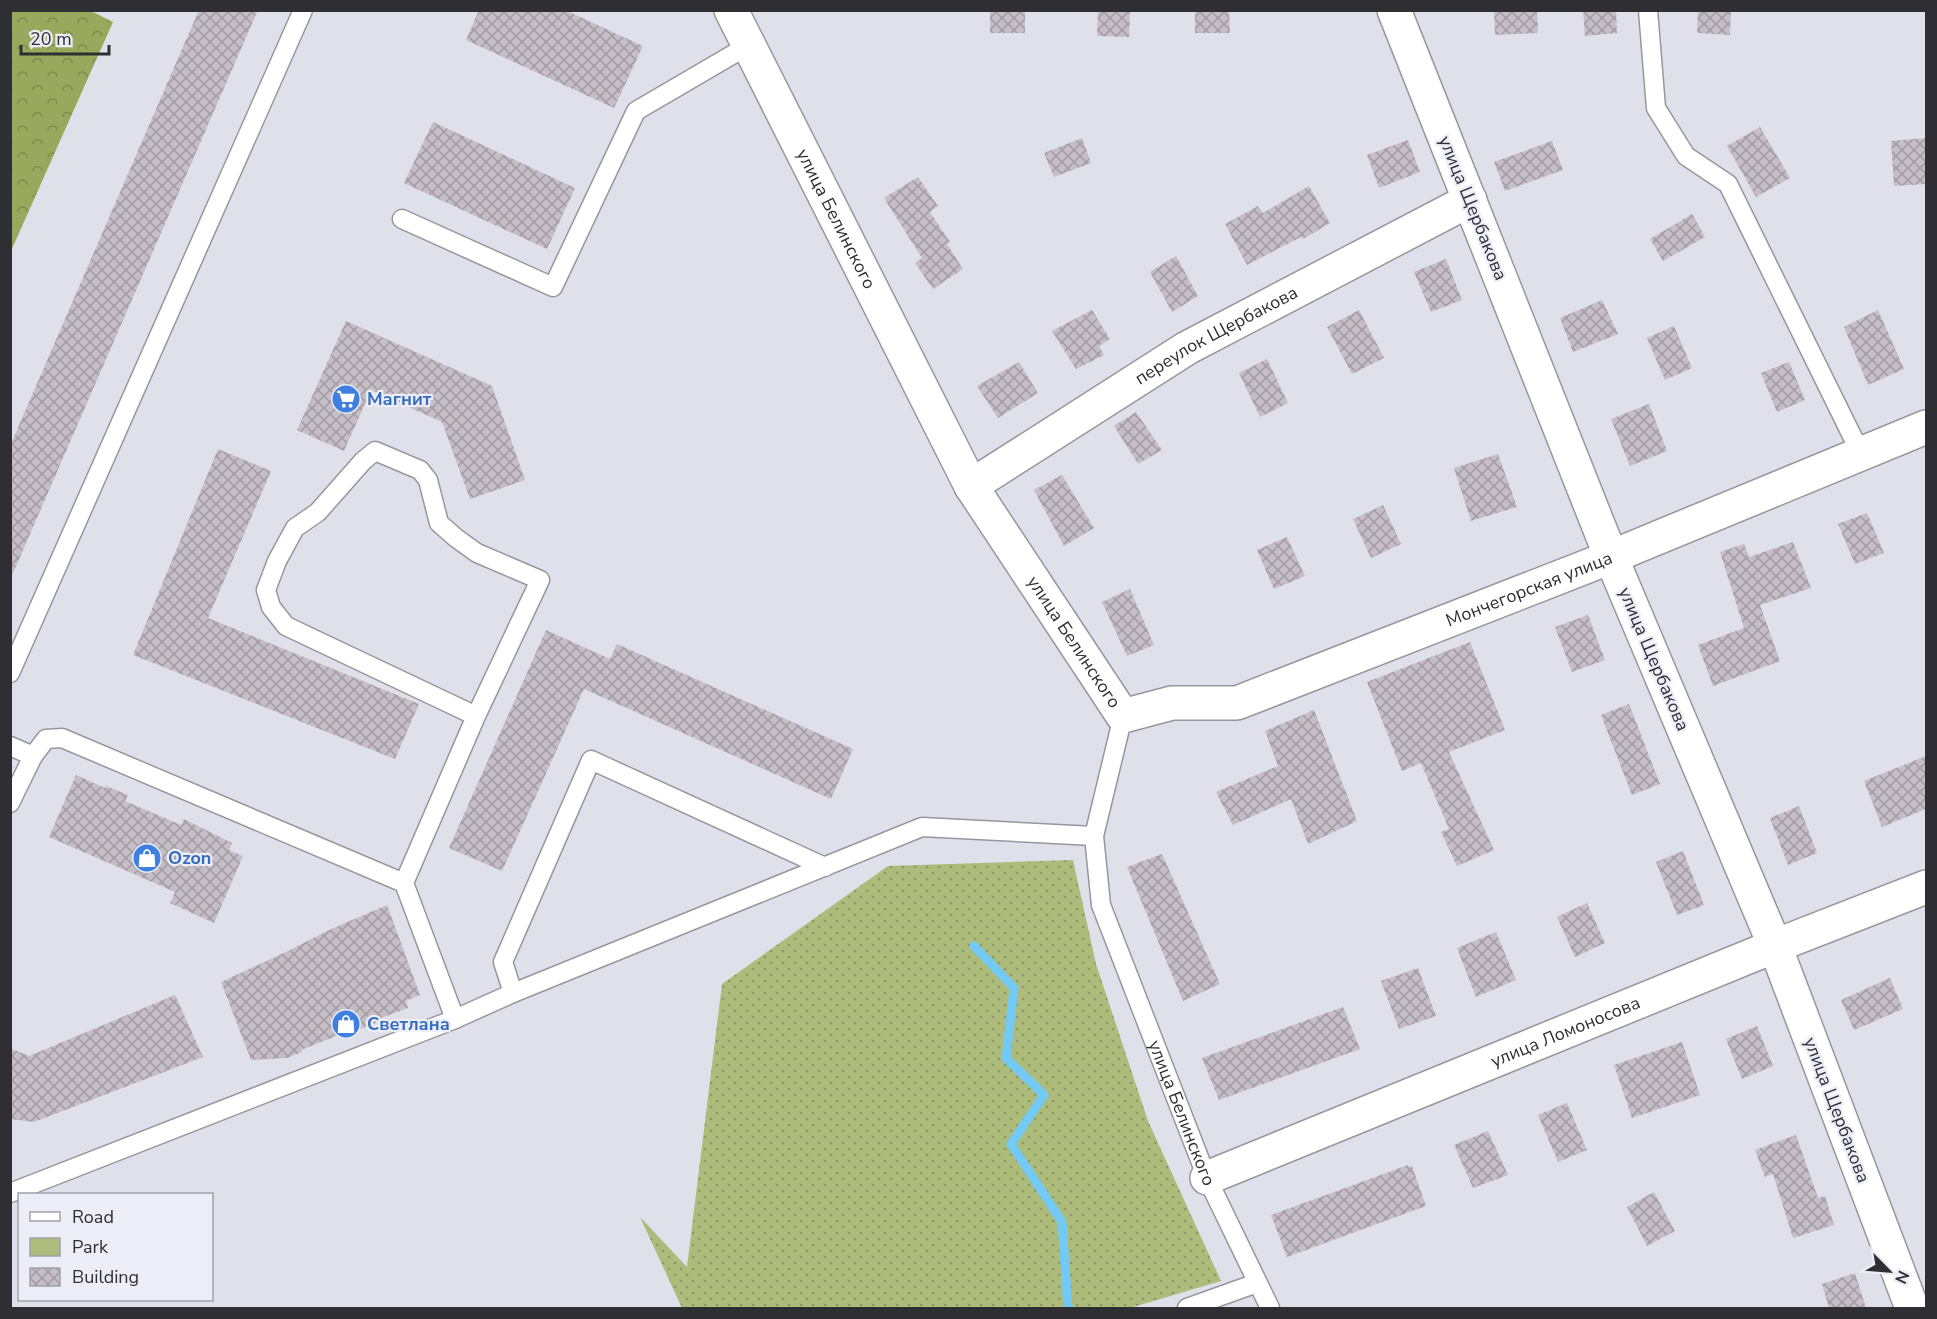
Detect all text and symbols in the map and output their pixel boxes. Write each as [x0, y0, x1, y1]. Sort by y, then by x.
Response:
scale bar [21, 18, 110, 56]
text: 20 m [30, 27, 72, 51]
street label: улица Щербакова [1433, 132, 1513, 284]
street label: улица Белинского [791, 145, 882, 293]
street label: переулок Щербакова [1130, 280, 1302, 390]
supermarket icon: Магнит [330, 383, 362, 415]
place label: Магнит [367, 387, 432, 411]
street label: Мончегорская улица [1442, 546, 1616, 632]
street label: улица Белинского [1022, 571, 1127, 713]
street label: улица Щербакова [1613, 583, 1695, 735]
shop icon: Ozon [131, 842, 163, 874]
place label: Ozon [168, 846, 211, 870]
street label: улица Ломоносова [1487, 990, 1644, 1073]
shop icon: Светлана [330, 1008, 362, 1040]
place label: Светлана [367, 1012, 450, 1036]
street label: улица Щербакова [1798, 1034, 1876, 1186]
street label: улица Белинского [1143, 1037, 1221, 1190]
legend [18, 1193, 213, 1301]
text: Road [72, 1205, 114, 1229]
text: Park [72, 1235, 109, 1259]
north arrow [1859, 1241, 1919, 1301]
text: Building [72, 1265, 139, 1289]
text: N [1889, 1267, 1914, 1287]

